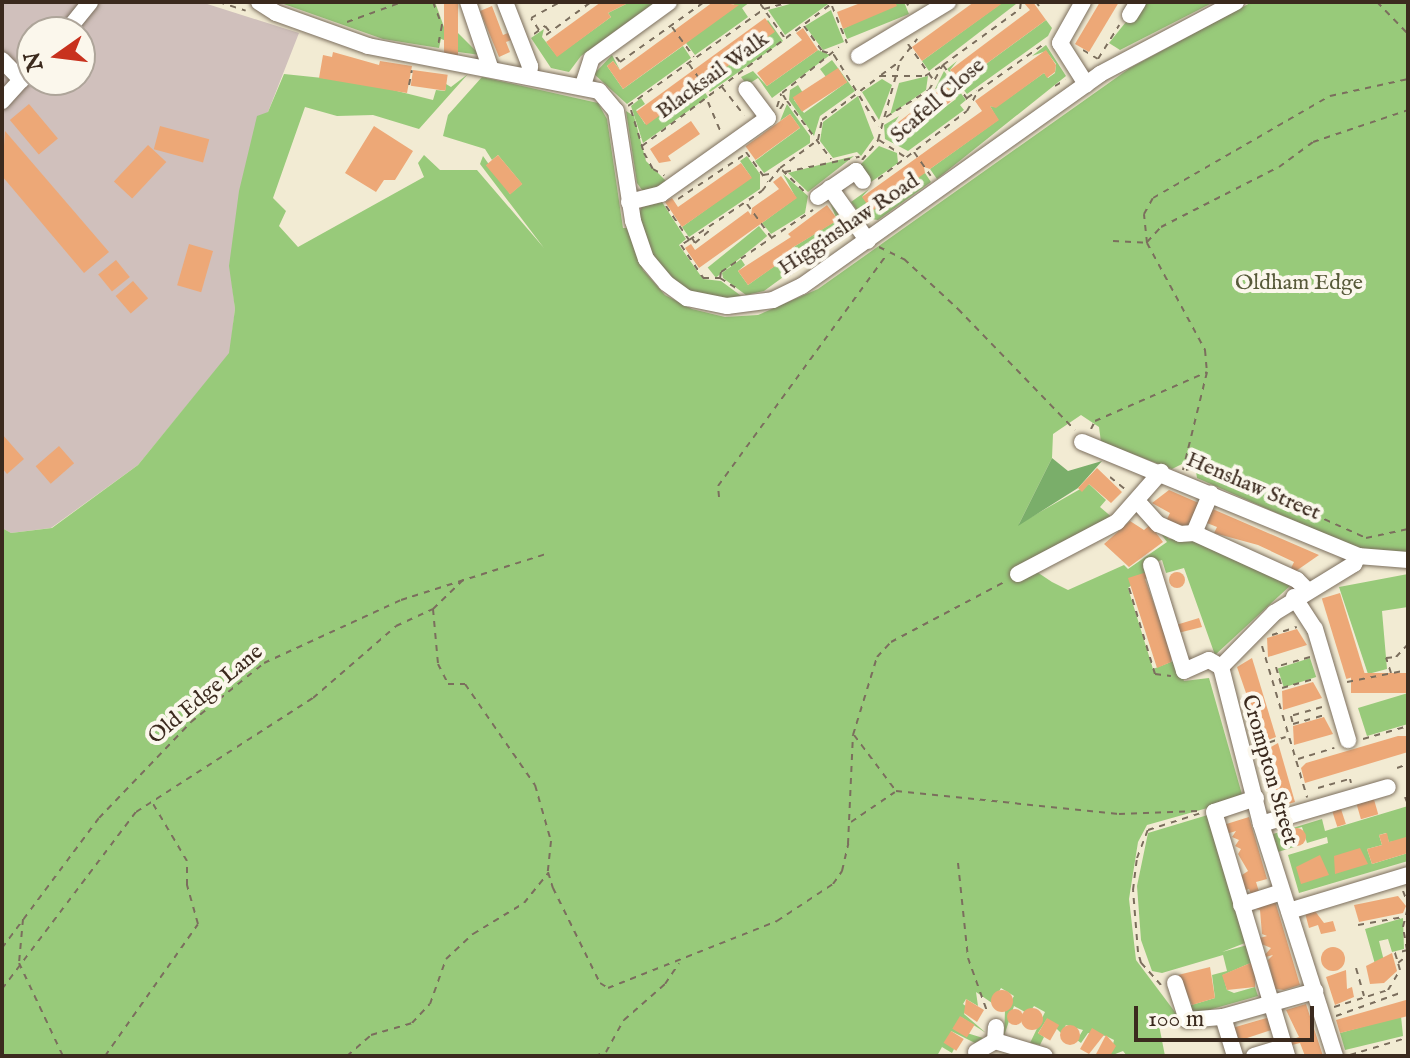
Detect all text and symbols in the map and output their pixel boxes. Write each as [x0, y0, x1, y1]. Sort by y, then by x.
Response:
north arrow [16, 16, 96, 96]
street label: Blacksail Walk [652, 26, 774, 126]
text: N [19, 49, 51, 74]
street label: Scafell Close [885, 53, 991, 149]
street label: Higginshaw Road [774, 168, 924, 282]
park label: Oldham Edge [1235, 271, 1363, 297]
street label: Henshaw Street [1182, 447, 1324, 527]
street label: Old Edge Lane [143, 639, 269, 751]
street label: Crompton Street [1235, 692, 1303, 848]
scale bar [1138, 990, 1318, 1040]
text: 100 m [1148, 1004, 1204, 1035]

